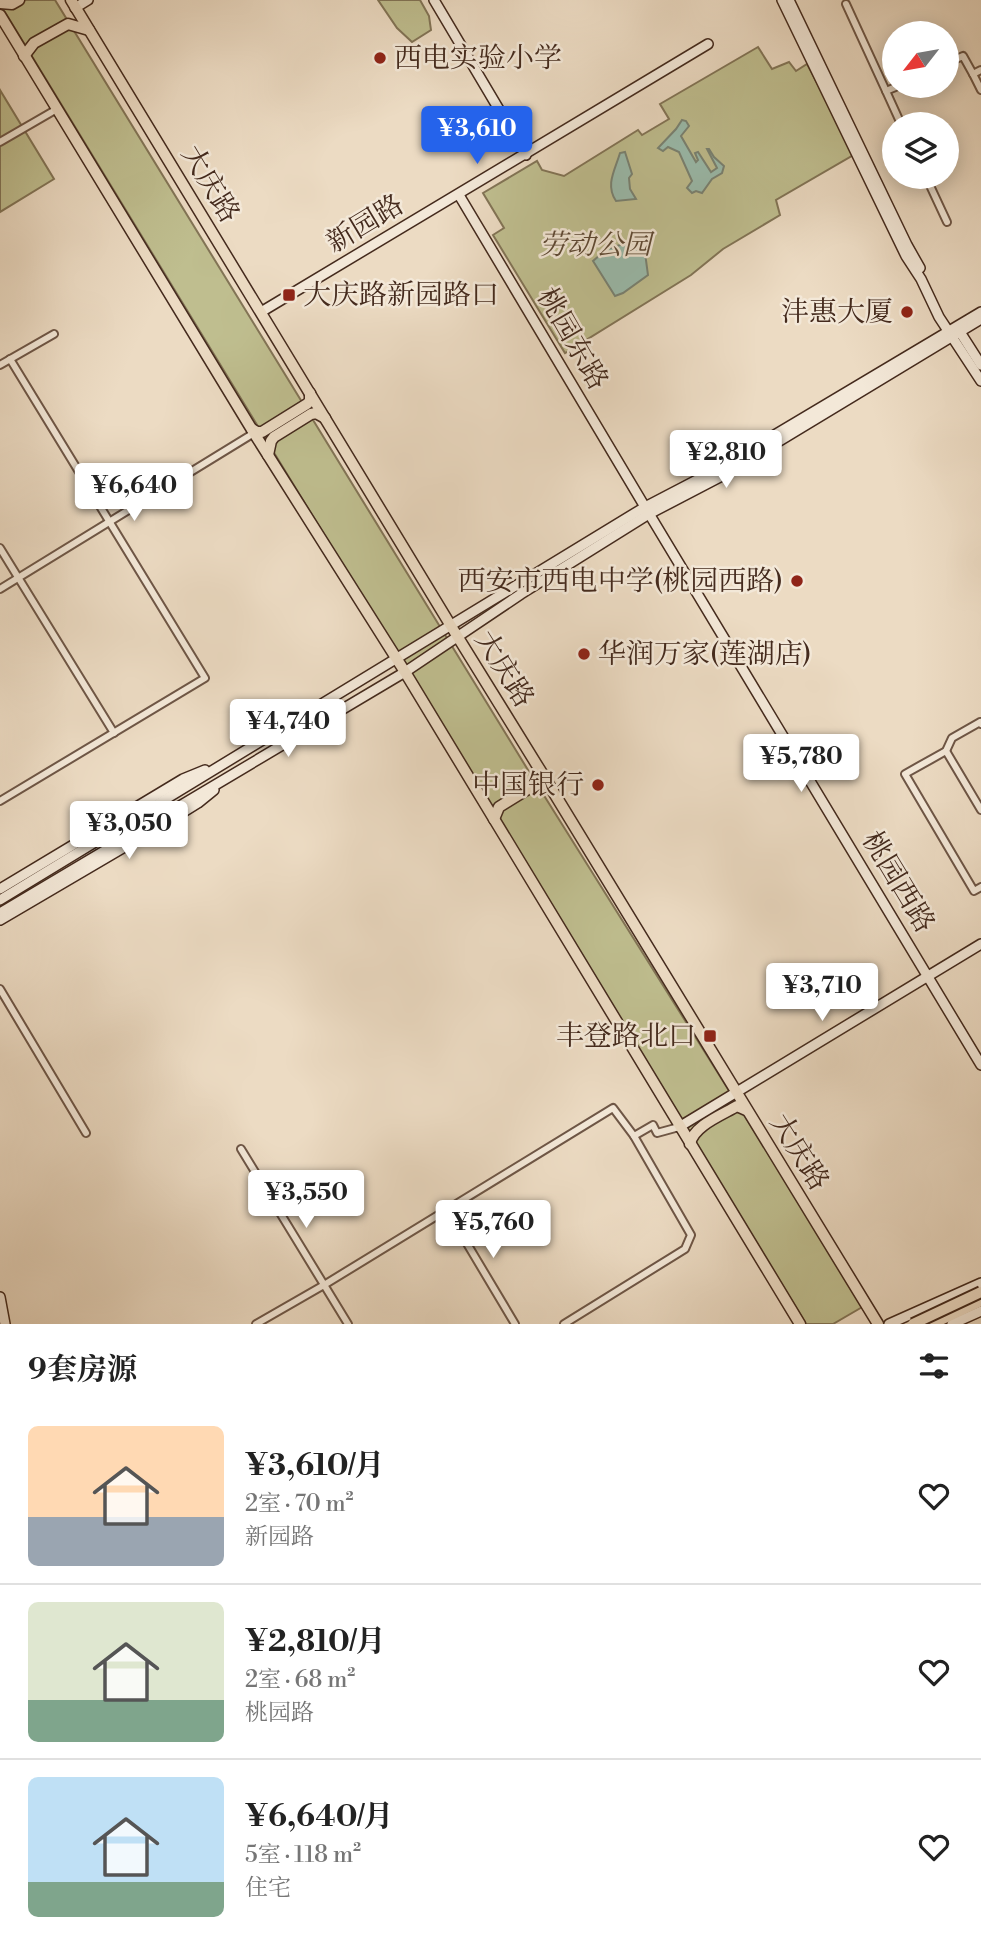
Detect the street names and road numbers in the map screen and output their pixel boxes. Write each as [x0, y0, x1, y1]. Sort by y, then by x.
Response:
street label: 大庆路 [173, 139, 247, 229]
street label: 新园路 [320, 187, 410, 261]
street label: 桃园东路 [529, 282, 615, 396]
street label: 大庆路 [467, 624, 541, 714]
street label: 桃园西路 [854, 825, 942, 939]
street label: 大庆路 [762, 1107, 836, 1197]

